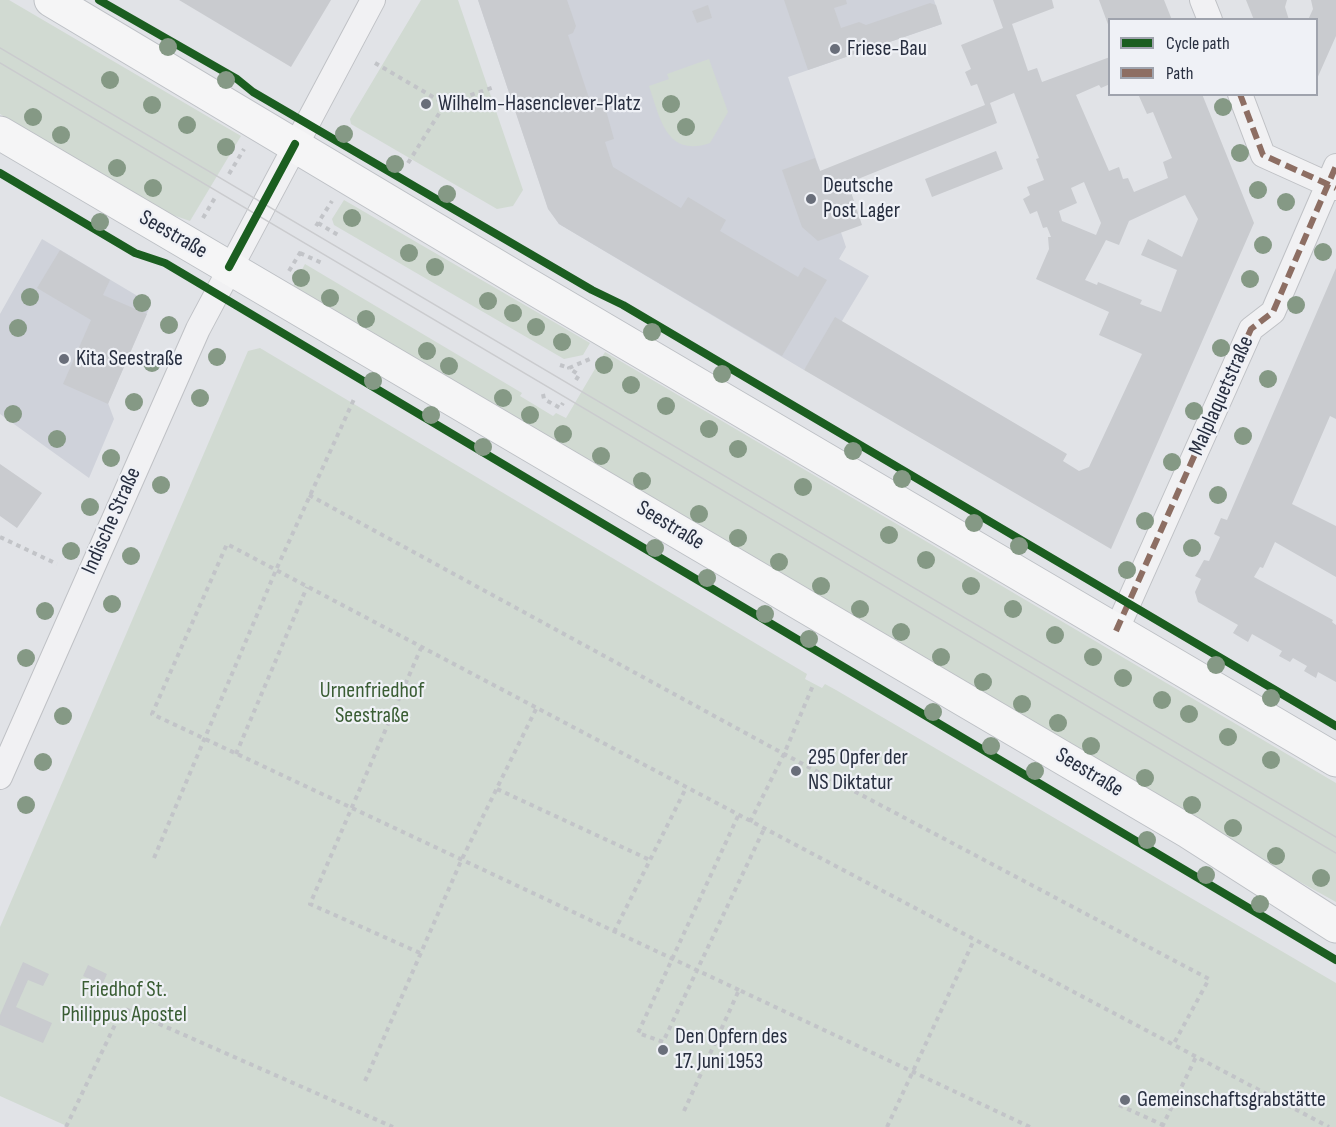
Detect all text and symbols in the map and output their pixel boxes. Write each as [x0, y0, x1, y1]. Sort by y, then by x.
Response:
legend [1108, 18, 1318, 96]
text: Cycle path [1166, 33, 1230, 54]
place label: Friese-Bau [847, 36, 927, 62]
marker: Friese-Bau [828, 42, 842, 56]
text: Path [1166, 63, 1194, 84]
place label: Wilhelm-Hasenclever-Platz [438, 91, 641, 117]
marker: Wilhelm-Hasenclever-Platz [419, 97, 433, 111]
place label: Deutsche Post Lager [823, 173, 900, 224]
marker: Deutsche Post Lager [804, 192, 818, 206]
street label: Seestraße [134, 205, 212, 265]
street label: Malplaquetstraße [1184, 332, 1260, 460]
place label: Kita Seestraße [76, 346, 183, 372]
marker: Kita Seestraße [57, 352, 71, 366]
street label: Indische Straße [77, 463, 147, 579]
street label: Seestraße [631, 496, 709, 556]
park label: Urnenfriedhof Seestraße [320, 678, 424, 730]
street label: Seestraße [1050, 743, 1128, 803]
place label: 295 Opfer der NS Diktatur [808, 745, 908, 796]
marker: 295 Opfer der NS Diktatur [789, 764, 803, 778]
park label: Friedhof St. Philippus Apostel [61, 977, 187, 1028]
place label: Den Opfern des 17. Juni 1953 [675, 1024, 787, 1076]
marker: Den Opfern des 17. Juni 1953 [656, 1043, 670, 1057]
place label: Gemeinschaftsgrabstätte [1137, 1087, 1326, 1113]
marker: Gemeinschaftsgrabstätte [1118, 1093, 1132, 1107]

